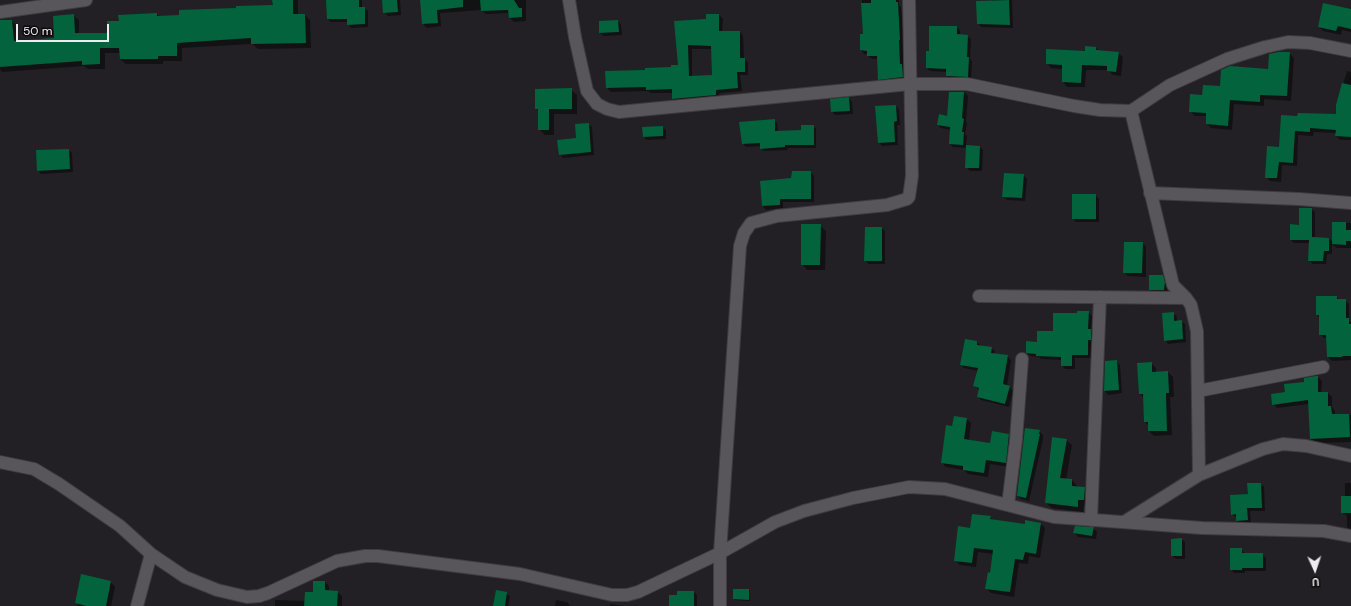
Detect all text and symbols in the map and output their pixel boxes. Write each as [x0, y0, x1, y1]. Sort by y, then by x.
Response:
scale bar [18, 16, 111, 42]
text: 50 m [23, 23, 52, 39]
north arrow [1295, 550, 1335, 590]
text: U [1312, 575, 1320, 589]

